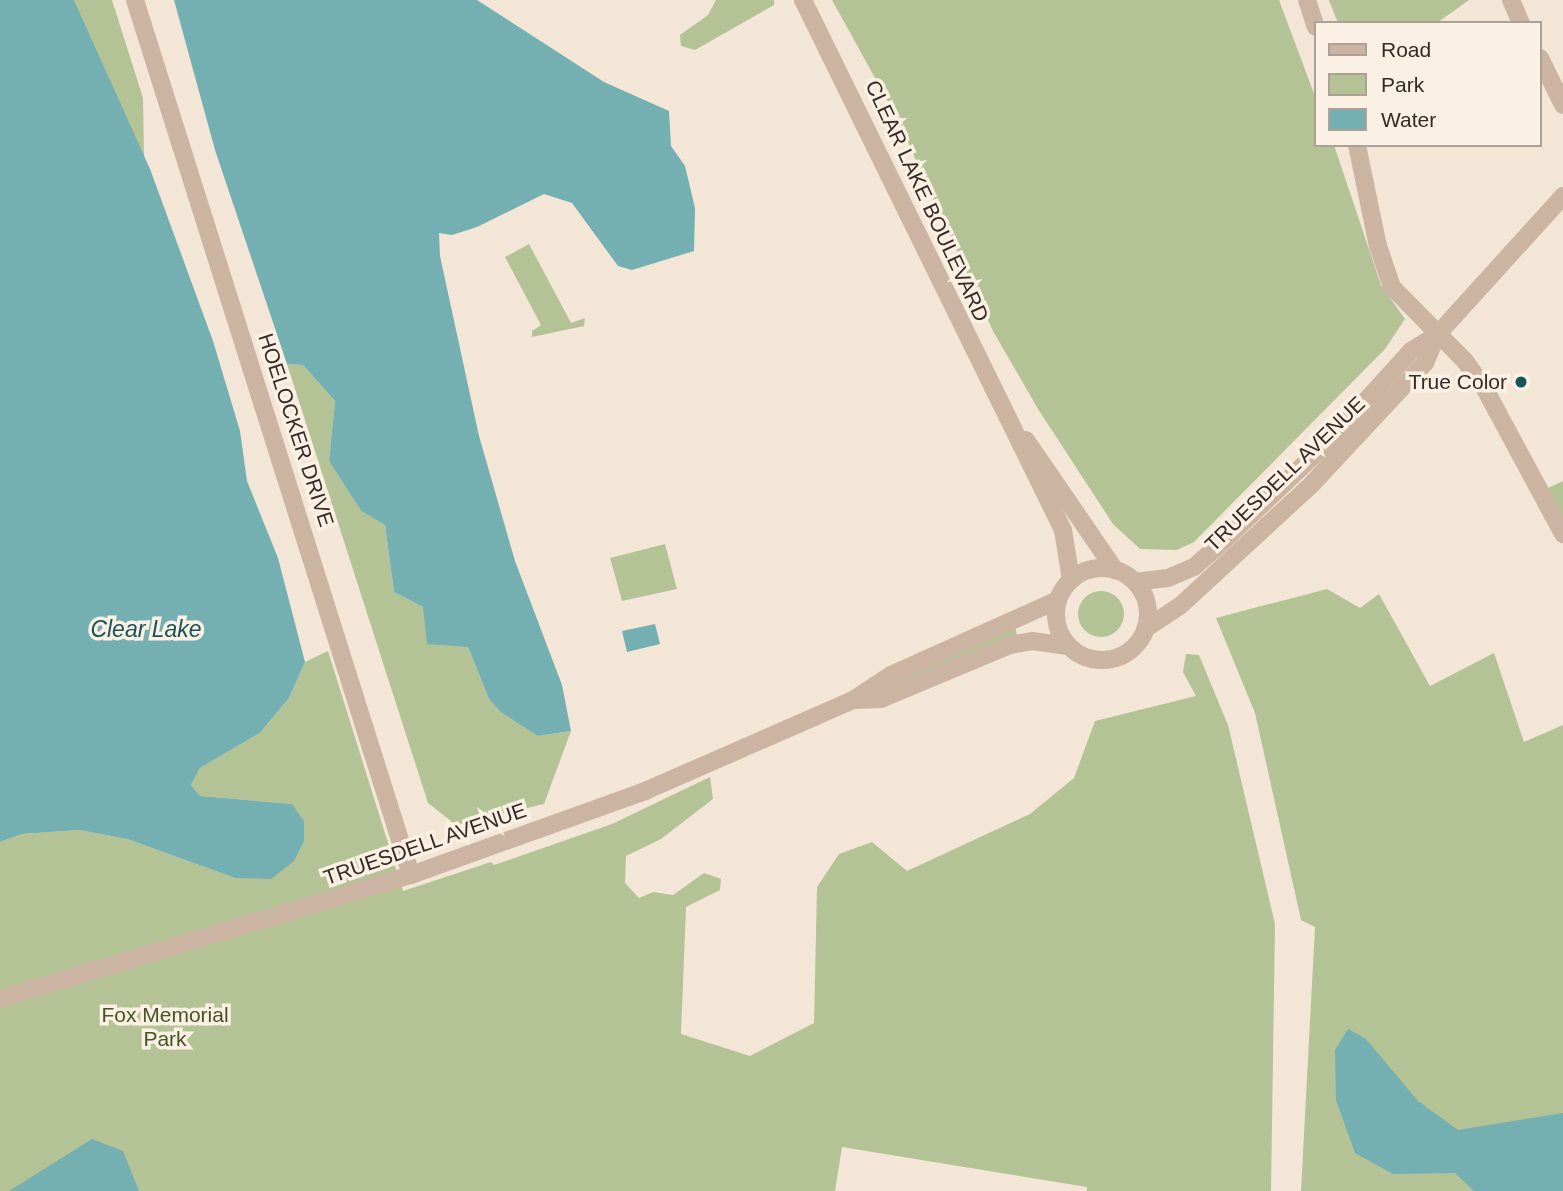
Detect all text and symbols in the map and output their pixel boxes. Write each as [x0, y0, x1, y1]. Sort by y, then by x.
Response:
legend [1314, 21, 1542, 147]
text: Road [1381, 38, 1431, 61]
text: Park [1381, 73, 1424, 96]
street label: CLEAR LAKE BOULEVARD [860, 76, 994, 326]
text: Water [1381, 108, 1436, 131]
street label: HOELOCKER DRIVE [253, 330, 339, 530]
place label: True Color [1409, 369, 1507, 395]
marker: True Color [1513, 374, 1529, 390]
street label: TRUESDELL AVENUE [1199, 390, 1371, 558]
water label: Clear Lake [90, 615, 202, 643]
street label: TRUESDELL AVENUE [320, 797, 530, 891]
park label: Fox Memorial Park [101, 1002, 229, 1052]

